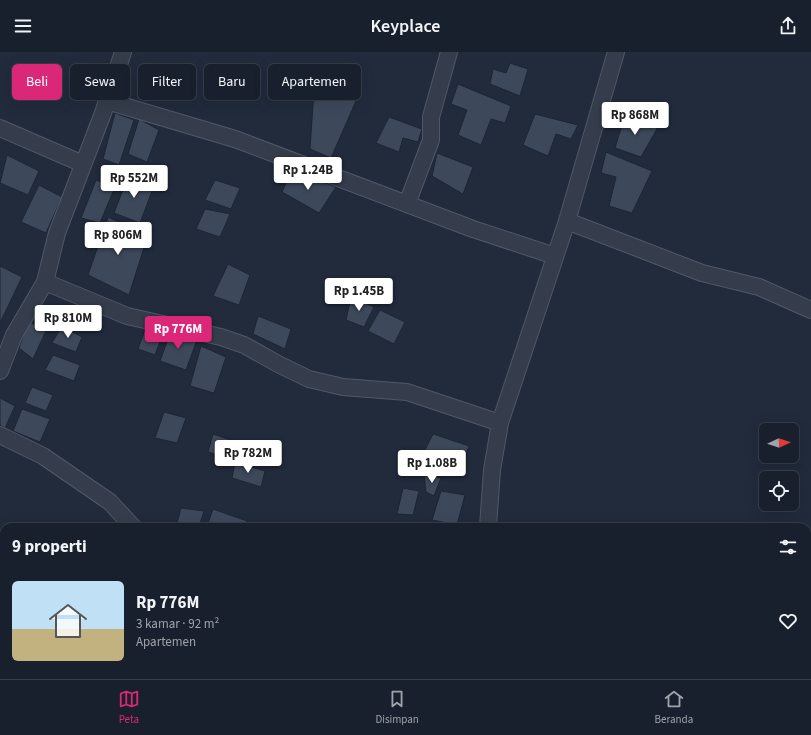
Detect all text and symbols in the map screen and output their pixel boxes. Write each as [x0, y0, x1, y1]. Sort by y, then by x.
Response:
text: Keyplace [371, 14, 440, 39]
icon: menu [12, 15, 34, 37]
icon: share [777, 15, 799, 37]
chip: Beli [12, 64, 62, 100]
chip: Sewa [70, 64, 130, 100]
chip: Filter [138, 64, 196, 100]
chip: Baru [204, 64, 260, 100]
chip: Apartemen [268, 64, 361, 100]
pin: Rp 868M [598, 102, 672, 136]
text: Rp 868M [611, 106, 659, 124]
pin: Rp 1.24B [267, 157, 349, 191]
text: Rp 1.24B [283, 161, 333, 179]
pin: Rp 552M [97, 165, 171, 199]
text: Rp 552M [110, 169, 158, 187]
pin: Rp 806M [81, 222, 155, 256]
text: Rp 806M [94, 226, 142, 244]
pin: Rp 1.45B [318, 278, 400, 312]
text: Rp 1.45B [334, 282, 384, 300]
pin: Rp 810M [31, 305, 105, 339]
text: Rp 810M [44, 309, 92, 327]
pin: Rp 776M [141, 316, 215, 350]
text: Rp 776M [154, 320, 202, 338]
north arrow [759, 423, 799, 463]
map controls [759, 423, 799, 511]
pin: Rp 782M [211, 440, 285, 474]
text: Rp 782M [224, 444, 272, 462]
pin: Rp 1.08B [391, 450, 473, 484]
text: Rp 1.08B [407, 454, 457, 472]
button: locate [759, 471, 799, 511]
text: 9 properti [12, 535, 87, 559]
icon: filters [777, 536, 799, 558]
text: Rp 776M [136, 591, 199, 615]
icon: home [44, 597, 92, 645]
icon: heart [777, 610, 799, 632]
text: 3 kamar · 92 m² [136, 615, 219, 633]
text: Apartemen [136, 633, 196, 651]
tab: Peta [118, 688, 140, 727]
tab: Disimpan [375, 688, 419, 727]
tab: Beranda [654, 688, 693, 727]

